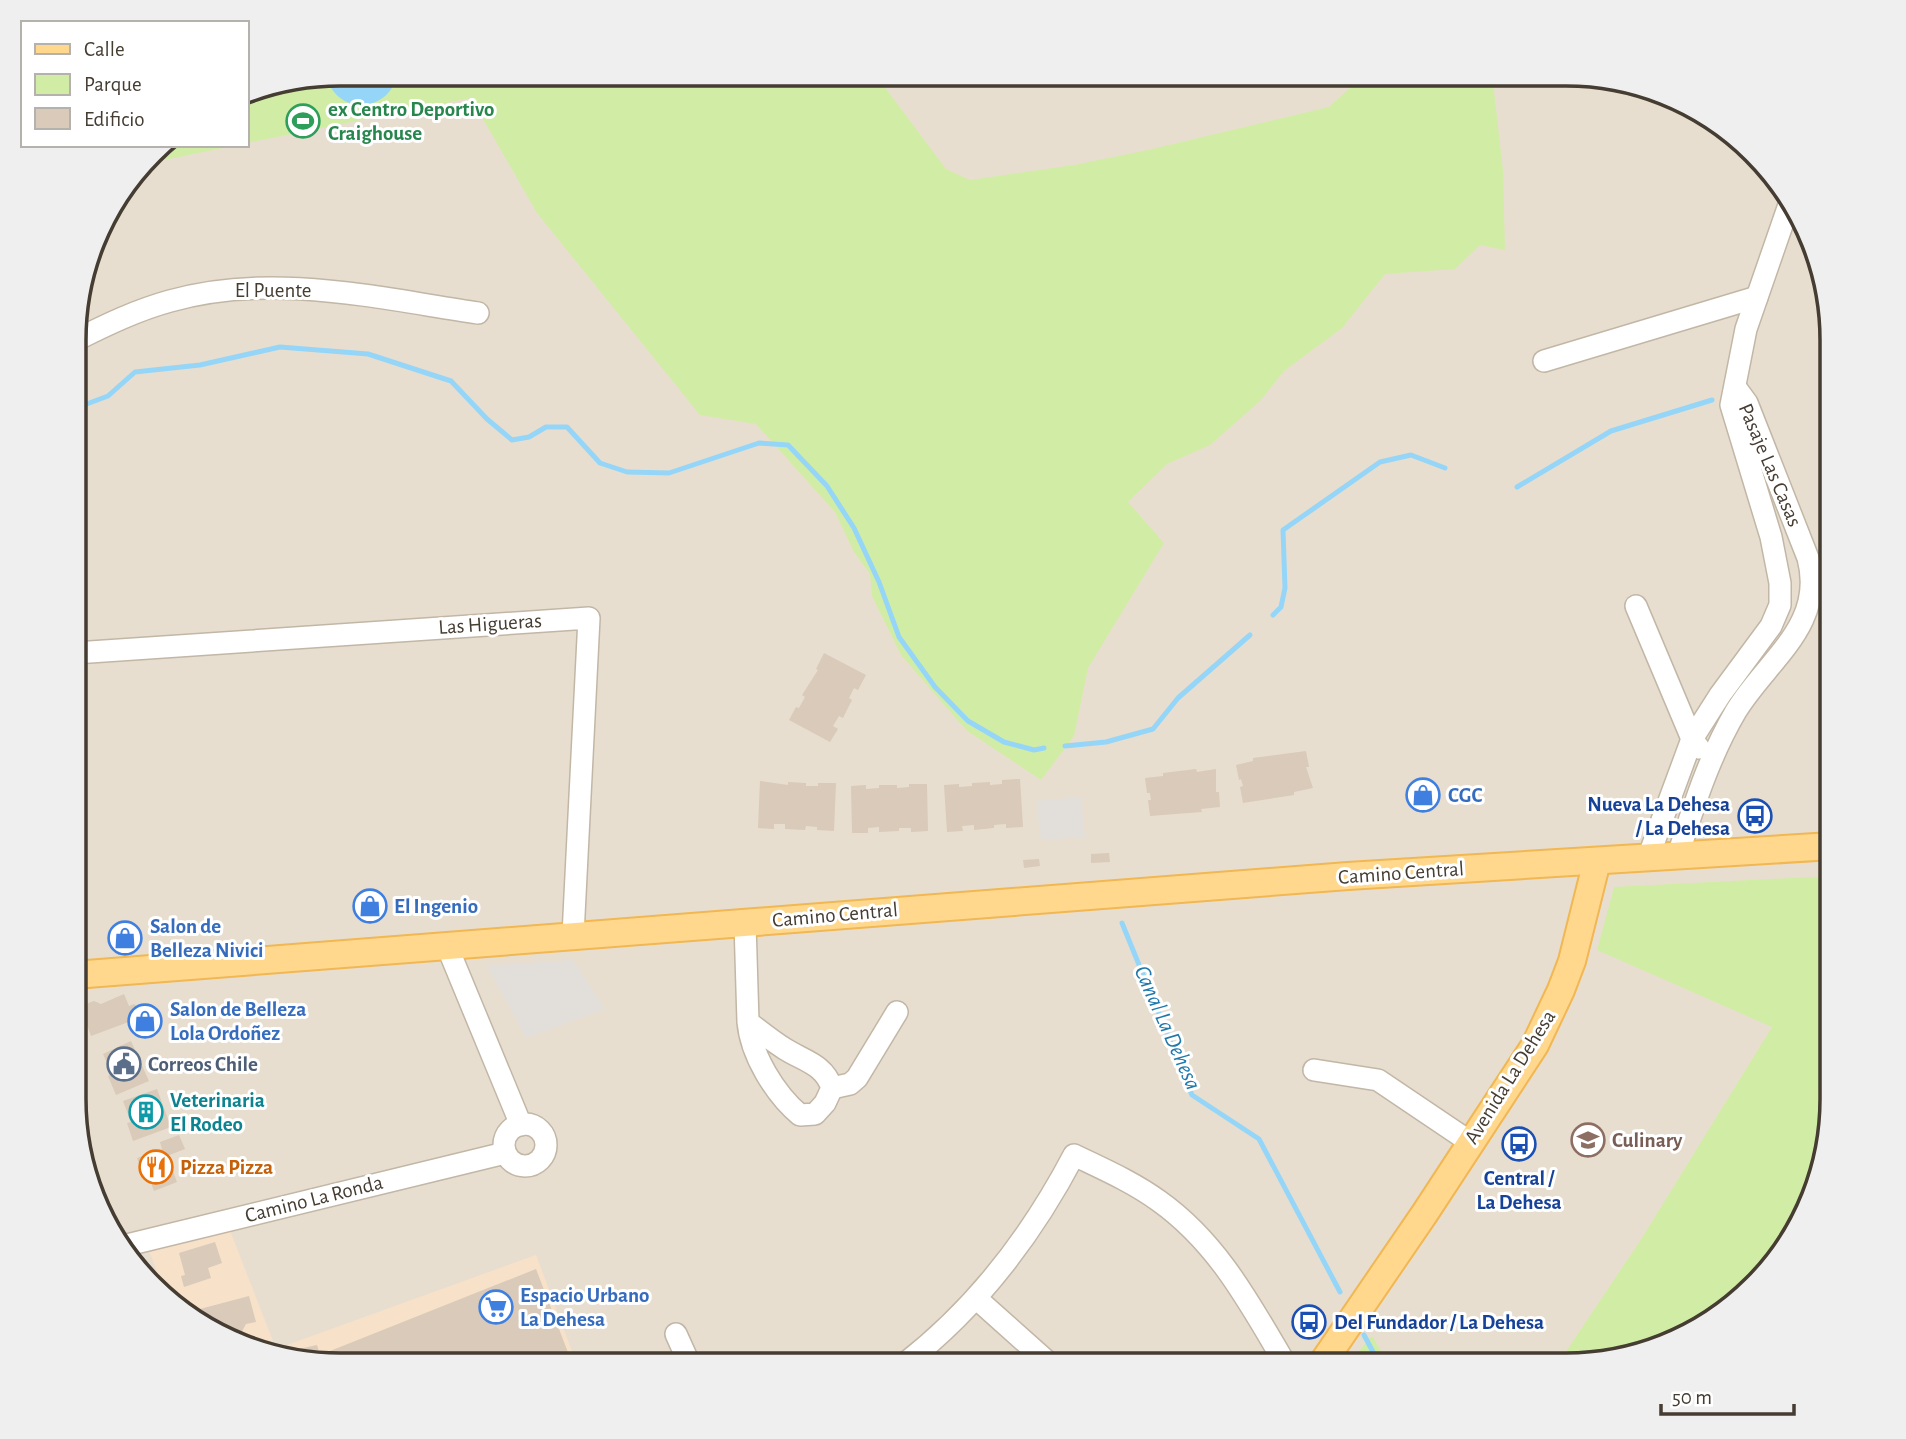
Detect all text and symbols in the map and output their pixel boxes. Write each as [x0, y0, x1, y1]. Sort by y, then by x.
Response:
legend [21, 21, 248, 147]
text: Calle [84, 39, 125, 60]
text: Parque [84, 74, 142, 95]
place label: ex Centro Deportivo Craighouse [328, 99, 494, 144]
sports icon: ex Centro Deportivo Craighouse [284, 102, 322, 140]
text: Edificio [84, 109, 145, 130]
street label: El Puente [235, 280, 311, 301]
street label: Pasaje Las Casas [1735, 400, 1805, 530]
street label: Las Higueras [438, 610, 542, 638]
shop icon: CGC [1404, 776, 1442, 814]
place label: CGC [1448, 785, 1482, 806]
place label: Nueva La Dehesa / La Dehesa [1587, 794, 1730, 839]
bus stop icon: Nueva La Dehesa / La Dehesa [1736, 797, 1774, 835]
street label: Camino Central [1337, 858, 1465, 888]
shop icon: El Ingenio [351, 887, 389, 925]
place label: El Ingenio [394, 896, 478, 917]
street label: Camino Central [771, 899, 899, 931]
place label: Salon de Belleza Nivici [150, 916, 263, 961]
shop icon: Salon de Belleza Nivici [106, 919, 144, 957]
water label: Canal La Dehesa [1129, 962, 1205, 1094]
place label: Salon de Belleza Lola Ordoñez [170, 999, 306, 1044]
shop icon: Salon de Belleza Lola Ordoñez [126, 1002, 164, 1040]
street label: Avenida La Dehesa [1461, 1006, 1560, 1148]
public building icon: Correos Chile [105, 1045, 143, 1083]
place label: Correos Chile [148, 1054, 258, 1075]
place label: Veterinaria El Rodeo [170, 1090, 265, 1135]
building icon: Veterinaria El Rodeo [127, 1093, 165, 1131]
school or university icon: Culinary [1569, 1121, 1607, 1159]
bus stop icon: Central / La Dehesa [1500, 1125, 1538, 1163]
place label: Culinary [1612, 1130, 1683, 1151]
restaurant icon: Pizza Pizza [137, 1148, 175, 1186]
place label: Pizza Pizza [180, 1157, 273, 1178]
place label: Central / La Dehesa [1476, 1168, 1562, 1213]
street label: Camino La Ronda [243, 1172, 385, 1226]
place label: Espacio Urbano La Dehesa [520, 1285, 649, 1330]
supermarket icon: Espacio Urbano La Dehesa [477, 1288, 515, 1326]
bus stop icon: Del Fundador / La Dehesa [1290, 1303, 1328, 1341]
place label: Del Fundador / La Dehesa [1334, 1312, 1544, 1333]
scale bar [1661, 1372, 1794, 1416]
text: 50 m [1672, 1387, 1712, 1408]

